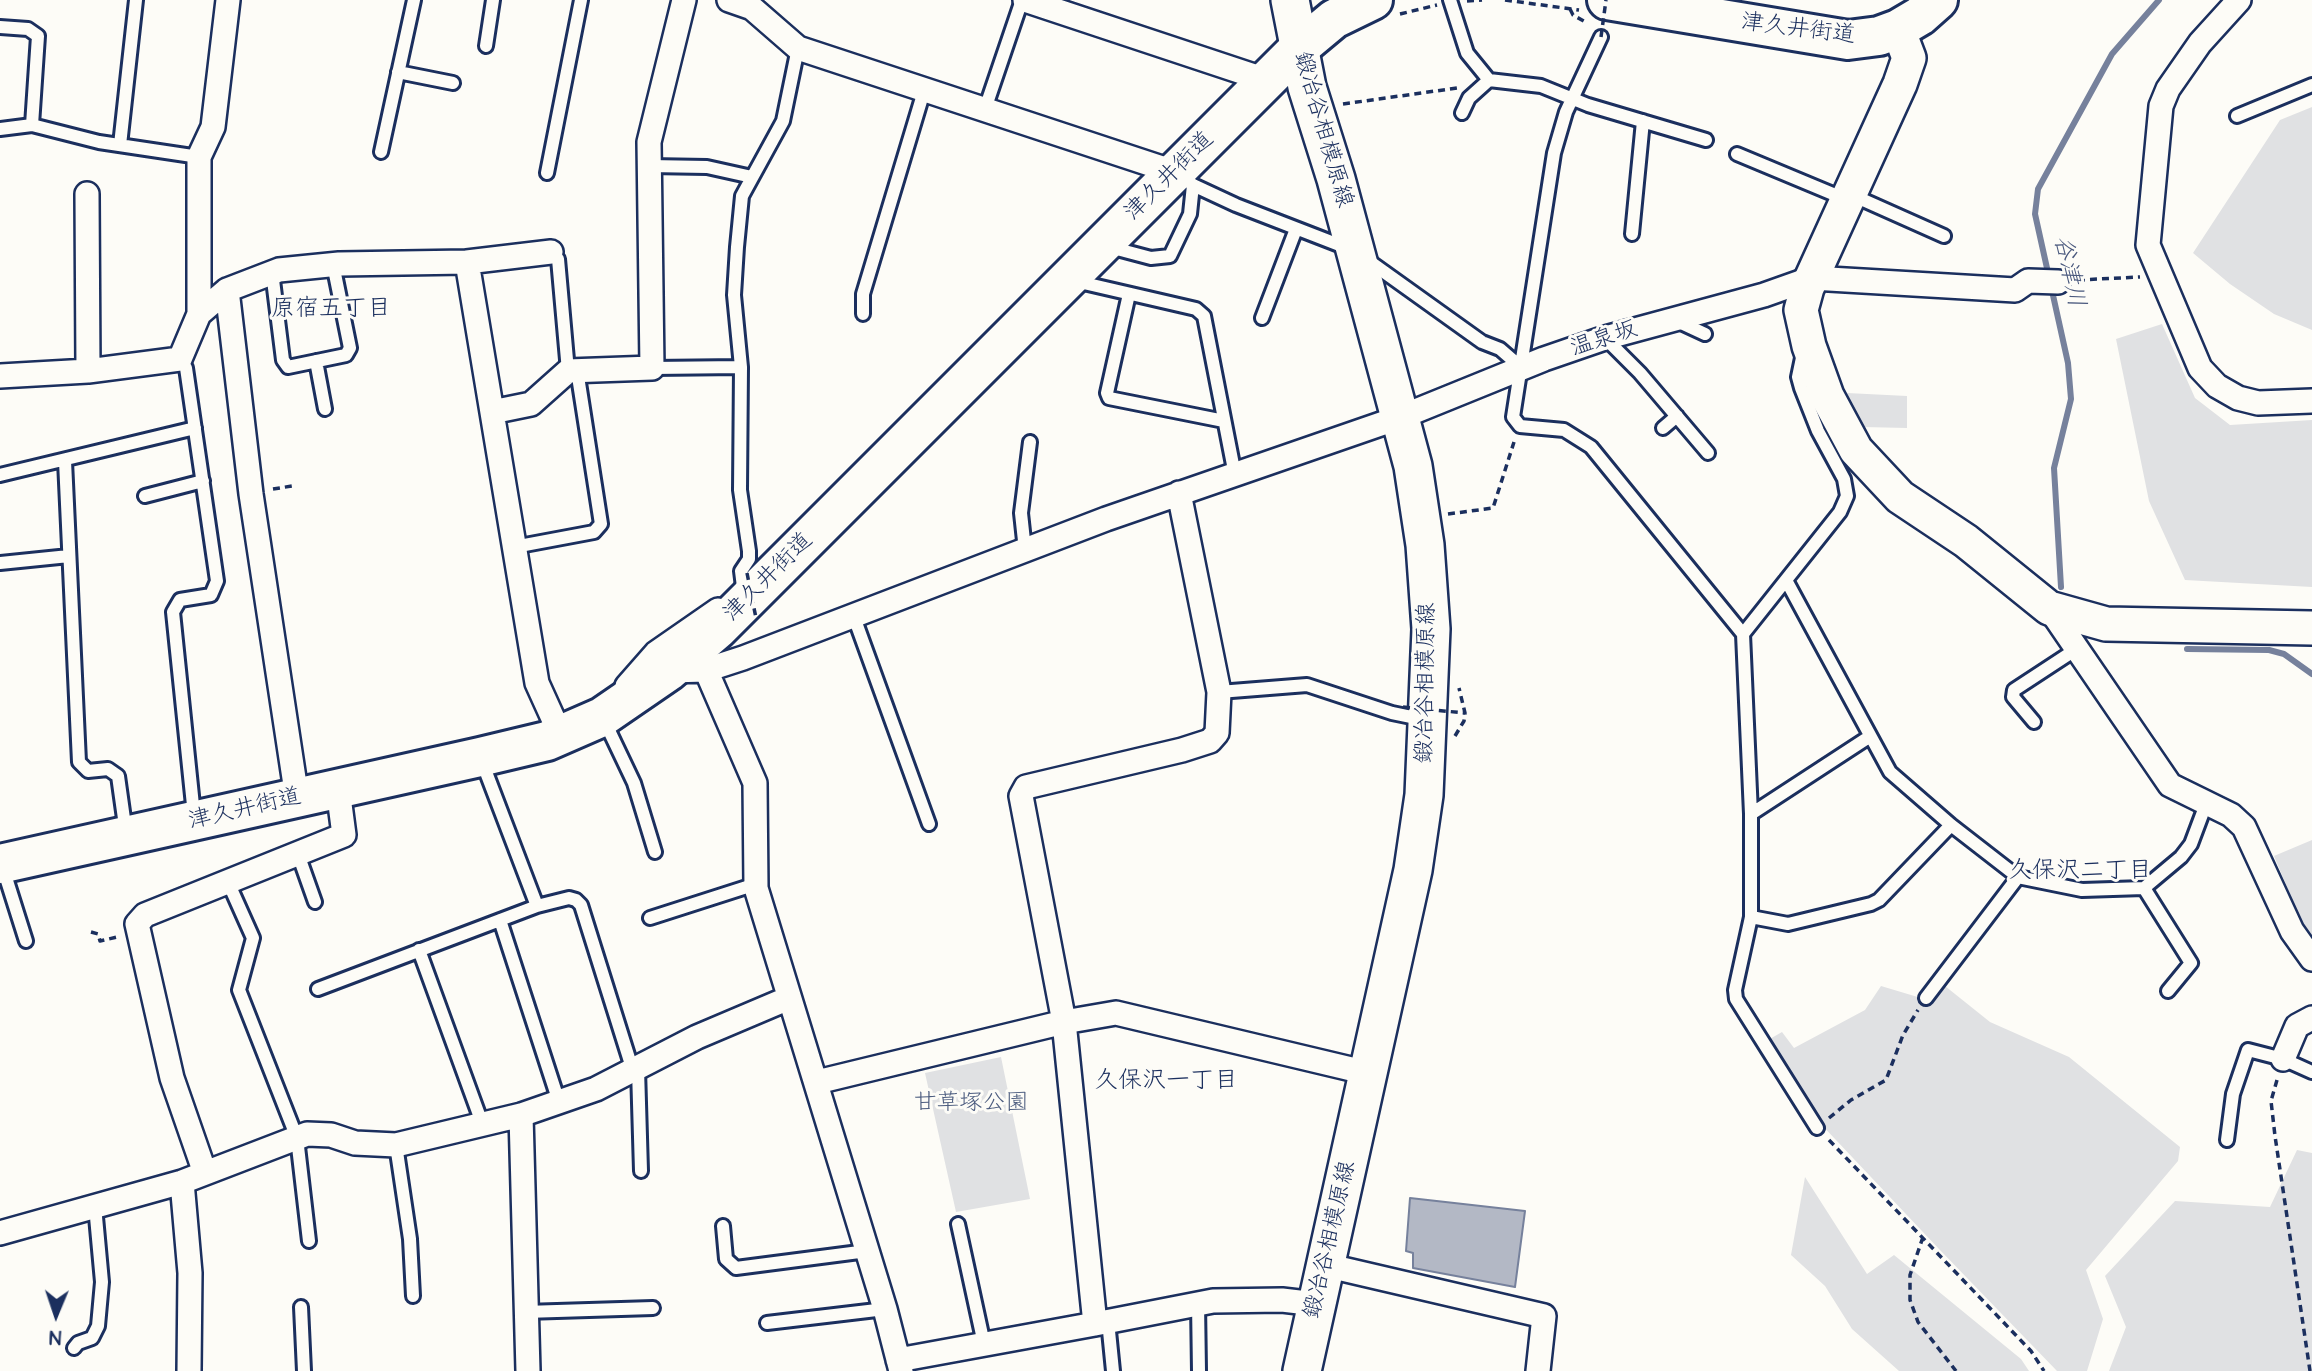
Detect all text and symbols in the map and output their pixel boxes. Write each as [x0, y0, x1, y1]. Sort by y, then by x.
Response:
street label: 津久井街道 [1739, 9, 1857, 51]
street label: 鍛冶谷相模原線 [1287, 49, 1357, 211]
street label: 津久井街道 [1120, 127, 1220, 227]
water label: 谷津川 [2046, 234, 2090, 310]
district label: 原宿五丁目 [271, 296, 391, 324]
street label: 温泉坂 [1567, 316, 1641, 364]
street label: 津久井街道 [719, 528, 819, 628]
street label: 鍛冶谷相模原線 [1412, 602, 1442, 764]
street label: 津久井街道 [186, 784, 304, 836]
district label: 久保沢二丁目 [2008, 858, 2152, 886]
district label: 久保沢一丁目 [1094, 1068, 1238, 1096]
park label: 甘草塚公園 [914, 1090, 1028, 1118]
street label: 鍛冶谷相模原線 [1299, 1158, 1363, 1322]
north arrow [21, 1280, 91, 1350]
text: N [49, 1323, 62, 1350]

